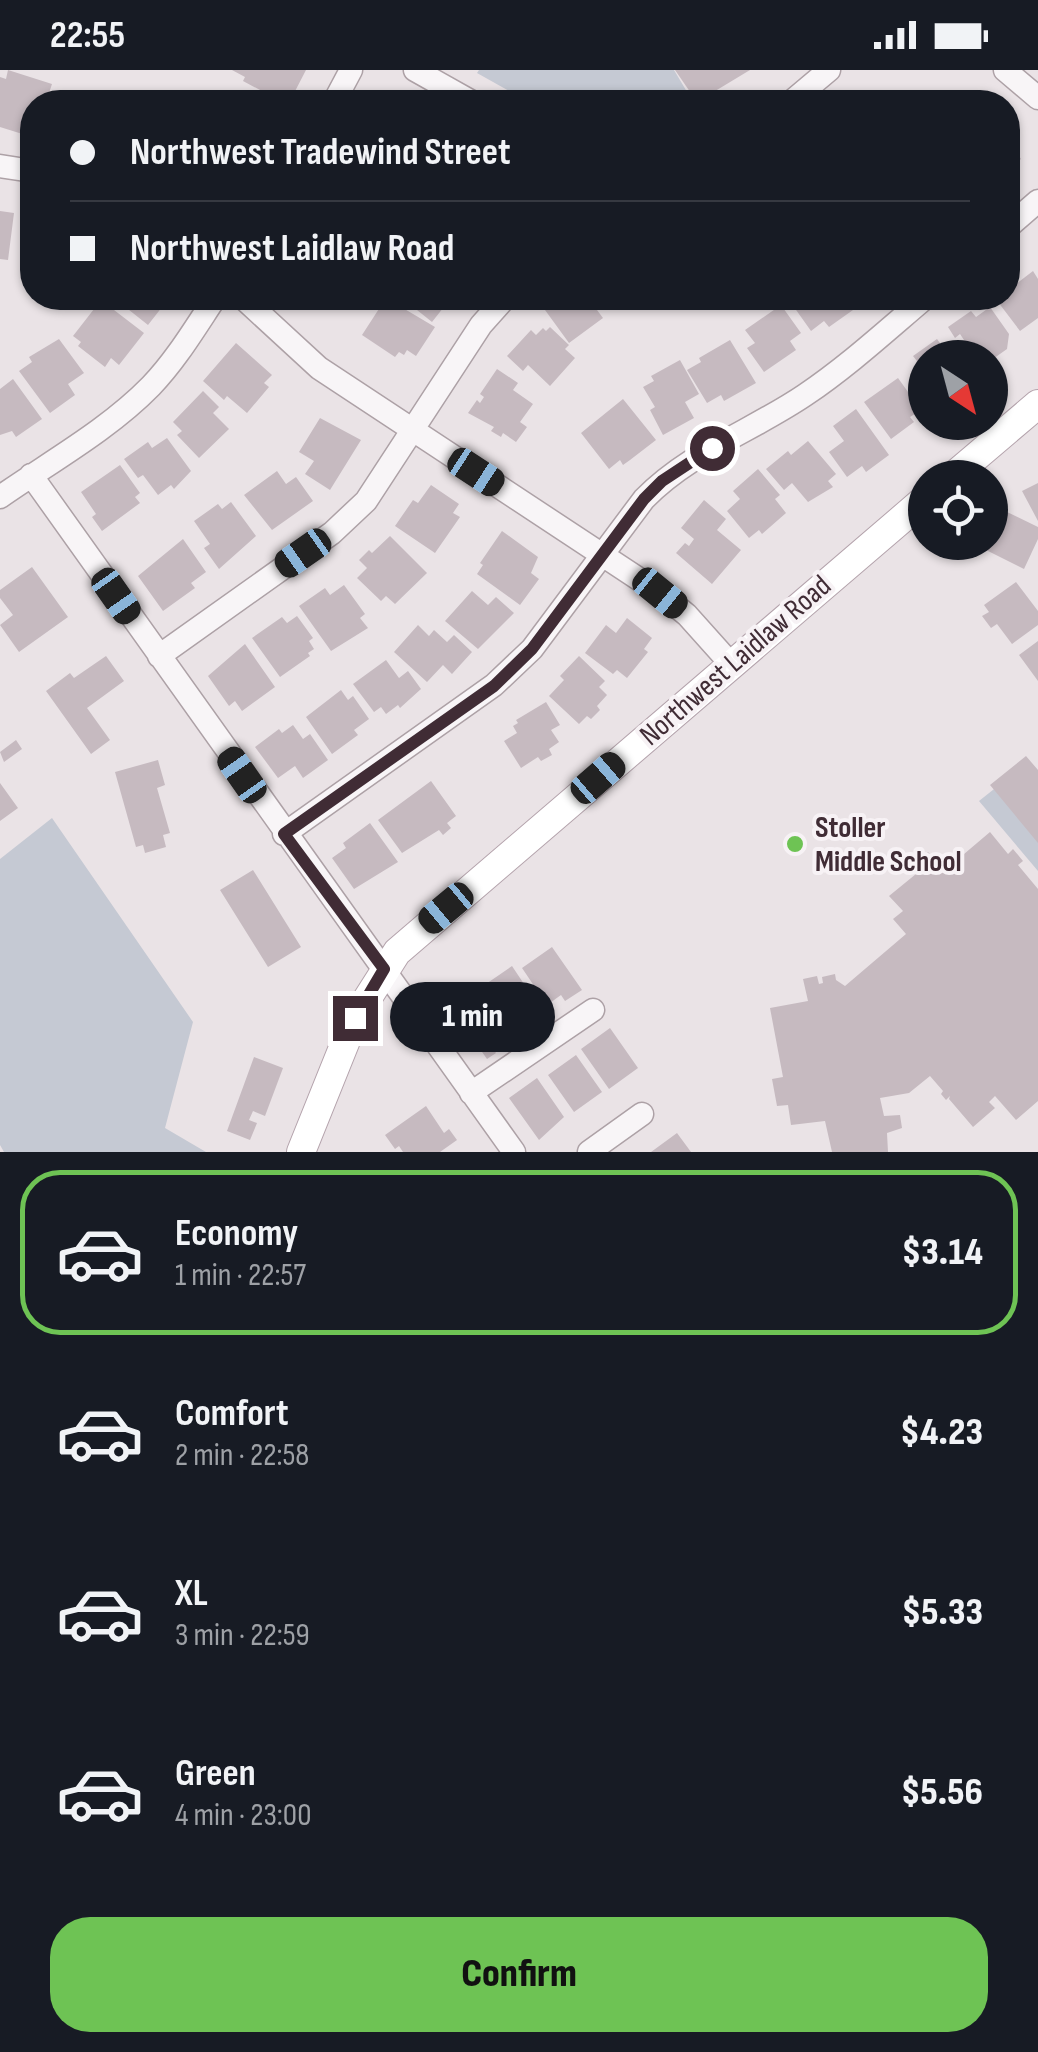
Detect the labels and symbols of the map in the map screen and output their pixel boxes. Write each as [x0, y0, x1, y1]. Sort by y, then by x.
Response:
north arrow [908, 340, 1008, 440]
route start [690, 426, 735, 471]
car [443, 443, 509, 501]
car [270, 524, 336, 582]
car [627, 562, 693, 624]
car [87, 563, 145, 629]
street label: Northwest Laidlaw Road [633, 568, 839, 754]
car [213, 742, 271, 808]
car [566, 747, 630, 809]
place label: Stoller Middle School [815, 810, 962, 880]
marker: Stoller Middle School [784, 833, 806, 855]
car [413, 877, 479, 939]
callout: 1 min [390, 983, 555, 1053]
route end [333, 996, 378, 1041]

